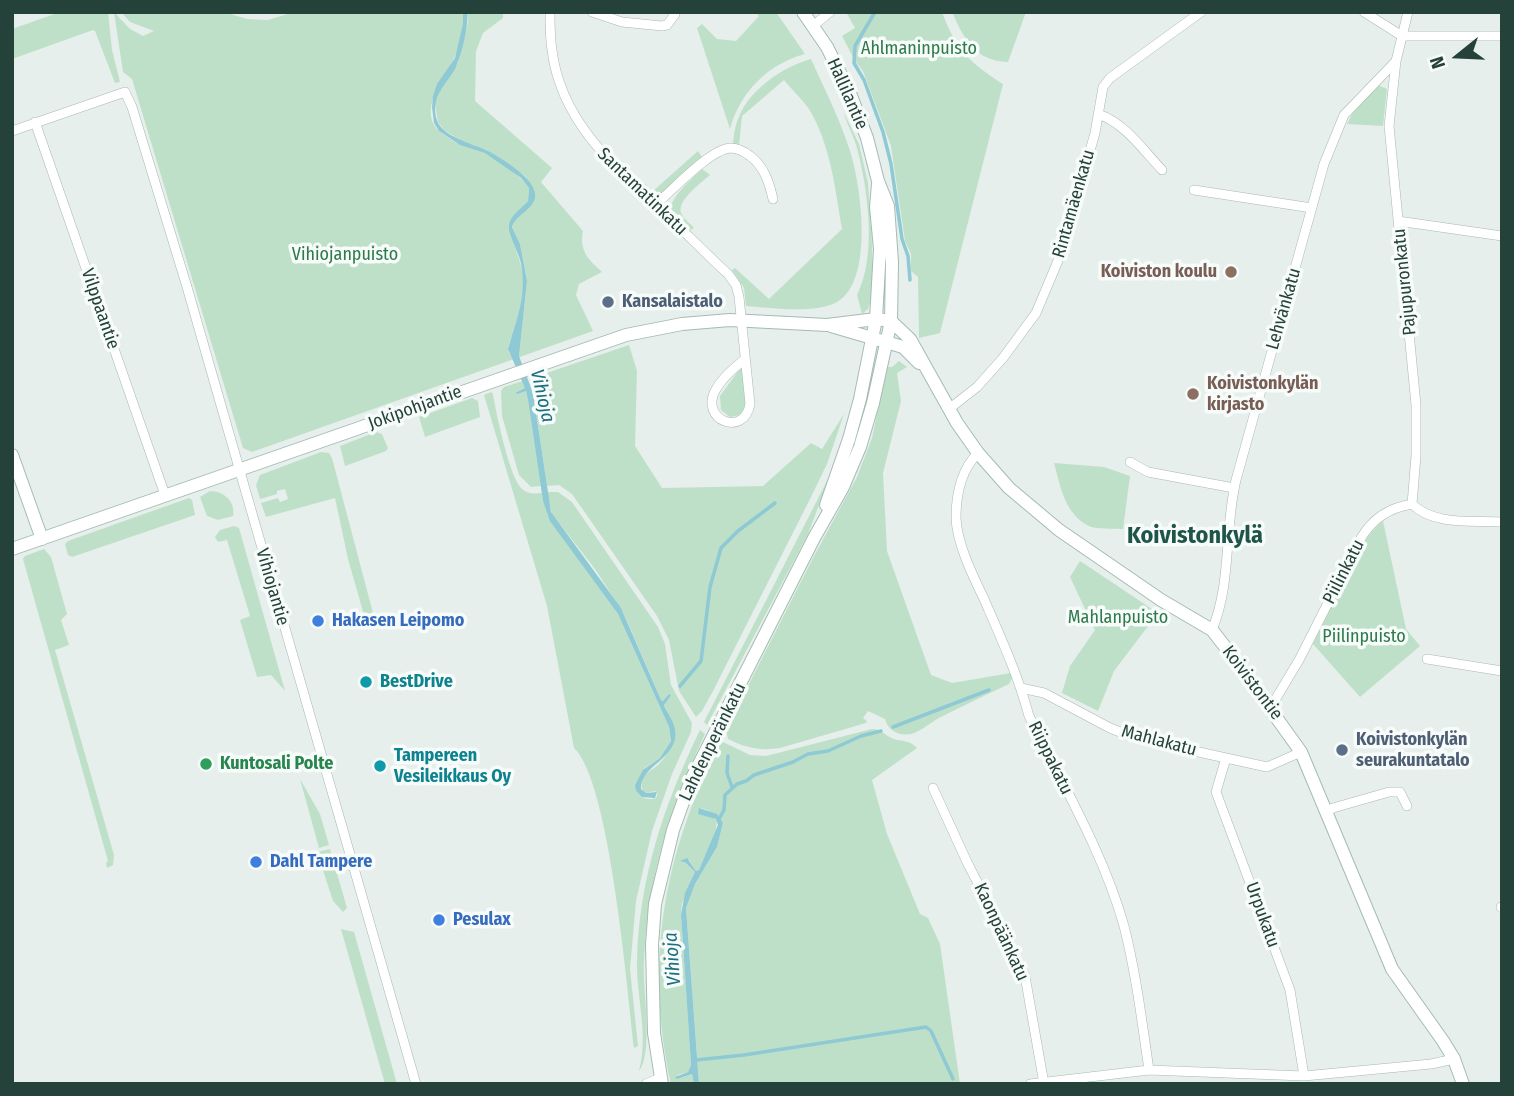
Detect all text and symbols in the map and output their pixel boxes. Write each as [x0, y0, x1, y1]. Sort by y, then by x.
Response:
north arrow [1423, 21, 1493, 91]
park label: Ahlmaninpuisto [861, 38, 977, 60]
text: N [1425, 54, 1450, 72]
street label: Hallilantie [822, 55, 872, 133]
street label: Santamatinkatu [593, 144, 691, 240]
street label: Rintamäenkatu [1048, 147, 1100, 261]
street label: Pajupuronkatu [1389, 228, 1421, 336]
park label: Vihiojanpuisto [292, 244, 398, 266]
place label: Koiviston koulu [1101, 261, 1217, 283]
marker: Koiviston koulu [1223, 264, 1239, 280]
street label: Vilppaantie [76, 266, 124, 352]
street label: Lehvänkatu [1262, 266, 1306, 352]
place label: Kansalaistalo [622, 291, 723, 313]
marker: Kansalaistalo [600, 294, 616, 310]
water label: Vihioja [525, 367, 559, 425]
place label: Koivistonkylän kirjasto [1207, 373, 1318, 416]
street label: Jokipohjantie [365, 381, 465, 435]
marker: Koivistonkylän kirjasto [1185, 386, 1201, 402]
district label: Koivistonkylä [1127, 522, 1263, 550]
street label: Piilinkatu [1319, 536, 1369, 608]
street label: Vihiojantie [251, 546, 293, 628]
park label: Mahlanpuisto [1068, 607, 1168, 629]
place label: Hakasen Leipomo [332, 610, 464, 632]
marker: Hakasen Leipomo [310, 613, 326, 629]
park label: Piilinpuisto [1322, 626, 1406, 648]
street label: Koivistontie [1217, 642, 1287, 724]
place label: BestDrive [380, 671, 453, 693]
marker: BestDrive [358, 674, 374, 690]
street label: Lahdenperänkatu [675, 679, 751, 805]
street label: Riippakatu [1023, 718, 1077, 798]
street label: Mahlakatu [1119, 721, 1199, 761]
place label: Koivistonkylän seurakuntatalo [1356, 729, 1470, 772]
marker: Koivistonkylän seurakuntatalo [1334, 742, 1350, 758]
place label: Tampereen Vesileikkaus Oy [394, 745, 511, 788]
place label: Kuntosali Polte [220, 753, 333, 775]
marker: Kuntosali Polte [198, 756, 214, 772]
marker: Tampereen Vesileikkaus Oy [372, 758, 388, 774]
place label: Dahl Tampere [270, 851, 372, 873]
marker: Dahl Tampere [248, 854, 264, 870]
street label: Kaonpäänkatu [969, 879, 1033, 985]
street label: Urpukatu [1240, 879, 1284, 951]
place label: Pesulax [453, 909, 511, 931]
marker: Pesulax [431, 912, 447, 928]
water label: Vihioja [660, 931, 686, 987]

